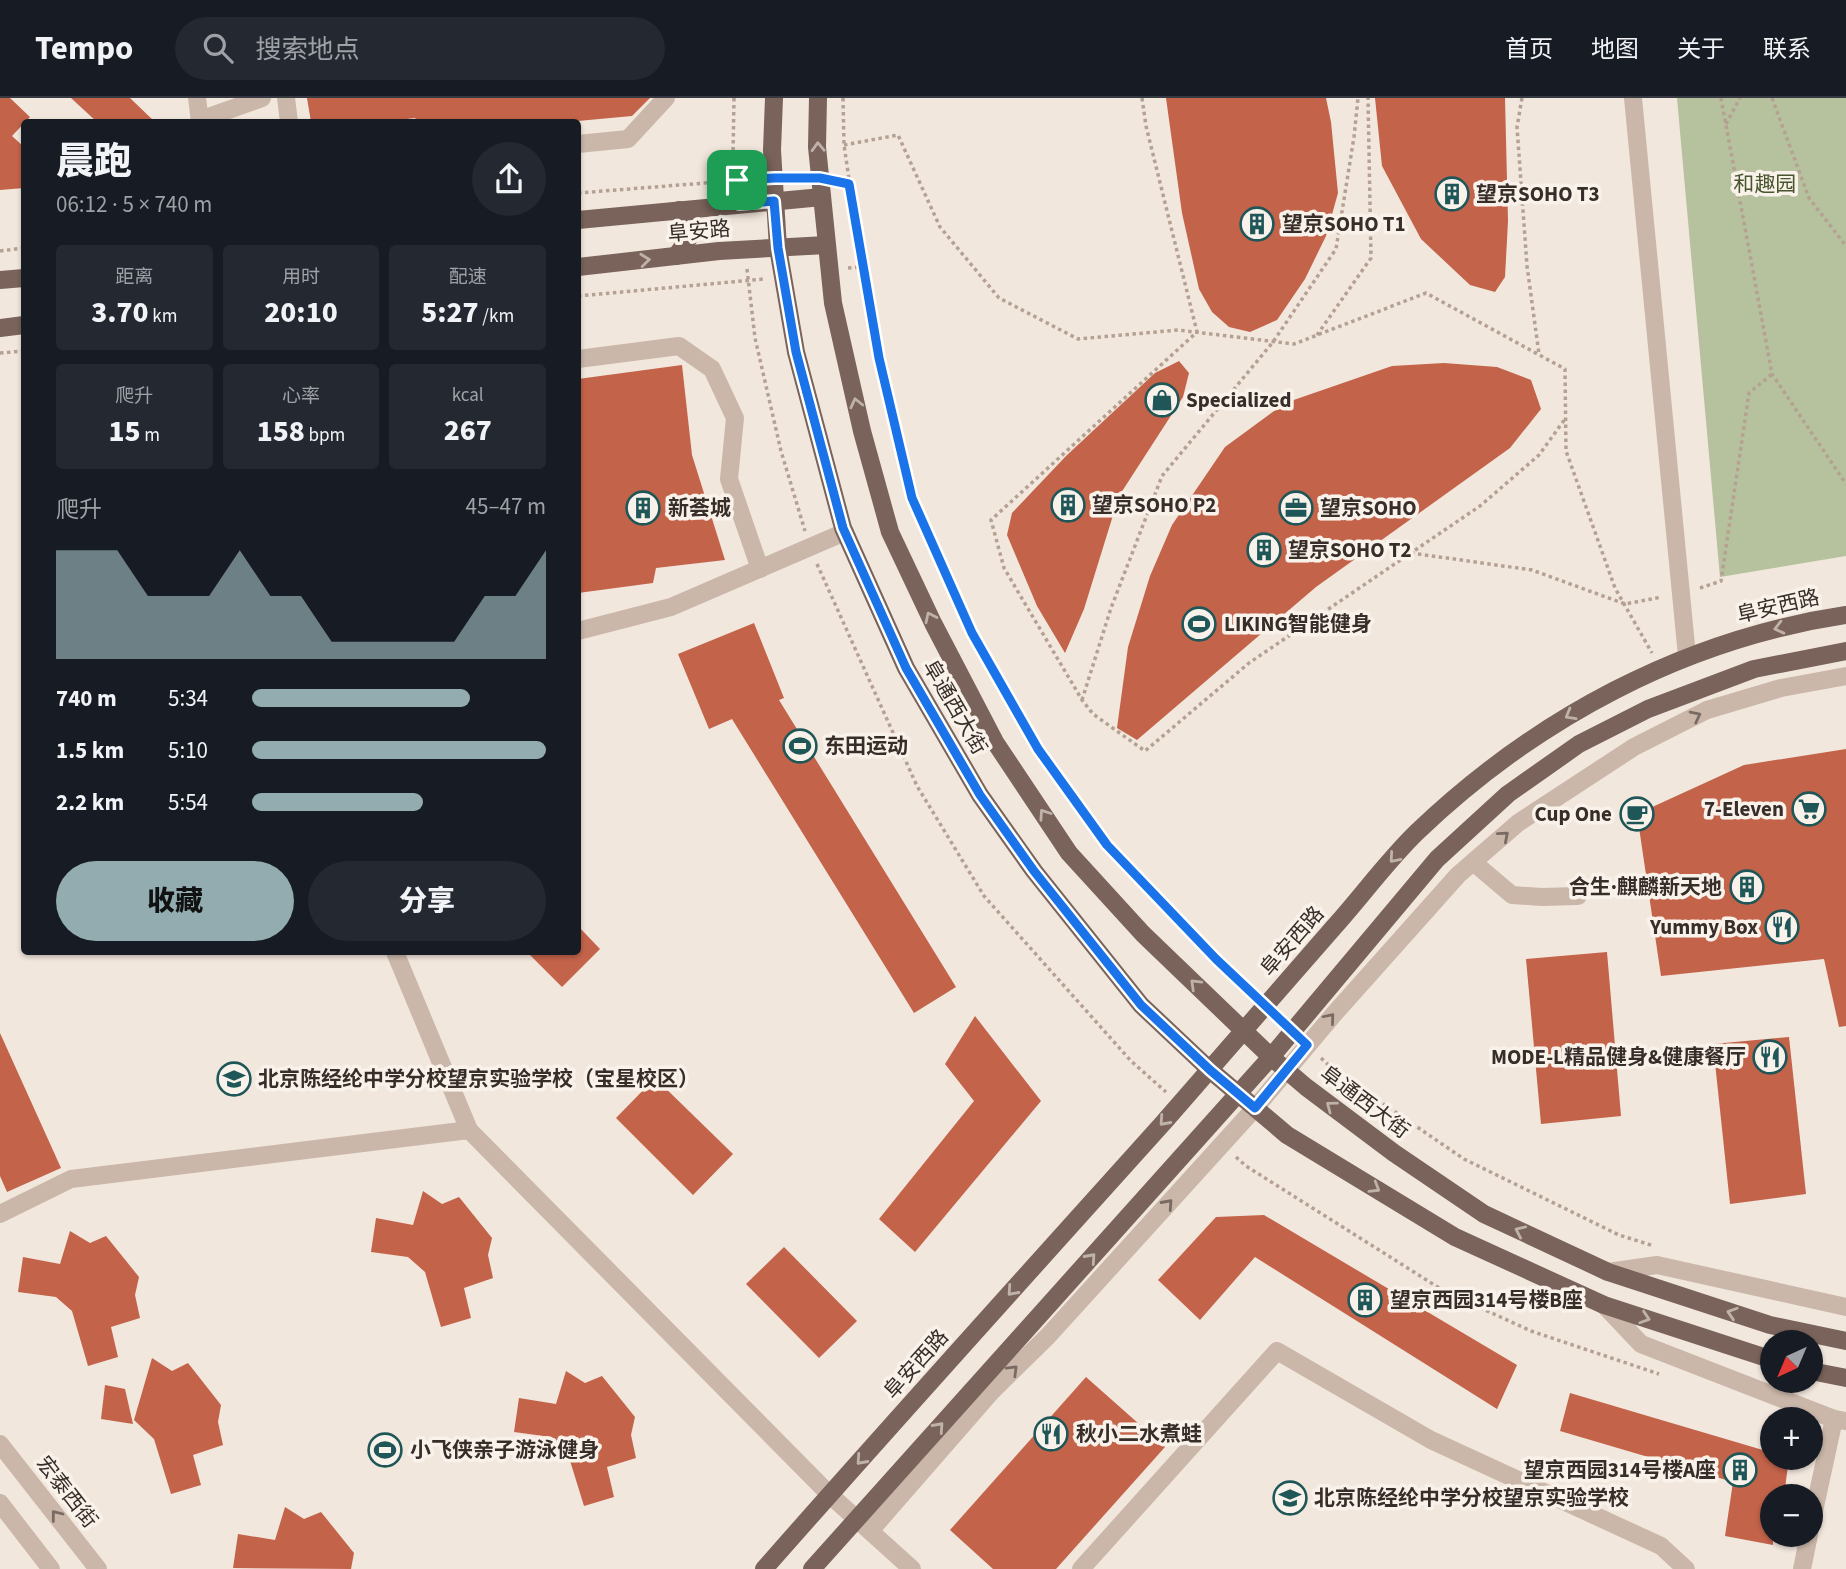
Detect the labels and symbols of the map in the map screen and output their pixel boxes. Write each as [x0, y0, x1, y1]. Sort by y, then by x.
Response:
one-way arrow [810, 142, 825, 153]
pin [707, 150, 767, 210]
park label: 和趣园 [1734, 169, 1797, 199]
building icon: 望京SOHO T3 [1433, 175, 1471, 213]
place label: 望京SOHO T3 [1476, 179, 1600, 209]
building icon: 望京SOHO T1 [1238, 205, 1276, 243]
place label: 望京SOHO T1 [1282, 209, 1406, 239]
street label: 阜安路 [666, 213, 732, 249]
one-way arrow [640, 252, 651, 267]
shop icon: Specialized [1143, 381, 1181, 419]
place label: Specialized [1186, 385, 1291, 415]
one-way arrow [850, 397, 864, 409]
building icon: 望京SOHO P2 [1049, 486, 1087, 524]
building icon: 新荟城 [624, 489, 662, 527]
office icon: 望京SOHO [1277, 489, 1315, 527]
place label: 望京SOHO P2 [1092, 490, 1216, 520]
place label: 新荟城 [668, 493, 731, 523]
place label: 望京SOHO [1320, 493, 1417, 523]
building icon: 望京SOHO T2 [1245, 531, 1283, 569]
place label: 望京SOHO T2 [1288, 535, 1412, 565]
street label: 阜安西路 [1734, 582, 1822, 630]
sports icon: LIKING智能健身 [1180, 605, 1218, 643]
place label: LIKING智能健身 [1224, 609, 1372, 639]
one-way arrow [925, 612, 939, 624]
one-way arrow [1773, 620, 1785, 634]
street label: 阜通西大街 [916, 654, 994, 760]
one-way arrow [1565, 707, 1578, 720]
one-way arrow [1689, 710, 1701, 724]
sports icon: 东田运动 [781, 727, 819, 765]
place label: 东田运动 [824, 731, 908, 761]
supermarket icon: 7-Eleven [1790, 790, 1828, 828]
place label: 7-Eleven [1704, 794, 1784, 824]
cafe icon: Cup One [1618, 795, 1656, 833]
place label: Cup One [1535, 799, 1612, 829]
one-way arrow [1039, 809, 1052, 822]
one-way arrow [1495, 831, 1508, 844]
one-way arrow [1390, 850, 1402, 863]
building icon: 合生·麒麟新天地 [1728, 868, 1766, 906]
place label: 合生·麒麟新天地 [1569, 872, 1722, 902]
street label: 阜安西路 [1253, 899, 1331, 983]
restaurant icon: Yummy Box [1763, 908, 1801, 946]
place label: Yummy Box [1649, 912, 1758, 942]
one-way arrow [1190, 979, 1203, 992]
one-way arrow [1322, 1013, 1334, 1026]
restaurant icon: MODE-L精品健身&健康餐厅 [1751, 1038, 1789, 1076]
place label: MODE-L精品健身&健康餐厅 [1491, 1042, 1746, 1072]
street label: 阜通西大街 [1314, 1058, 1416, 1146]
school or university icon: 北京陈经纶中学分校望京实验学校（宝星校区） [215, 1060, 253, 1098]
place label: 北京陈经纶中学分校望京实验学校（宝星校区） [258, 1064, 699, 1094]
one-way arrow [1327, 1101, 1339, 1114]
one-way arrow [1160, 1113, 1172, 1126]
one-way arrow [1367, 1180, 1380, 1193]
one-way arrow [1160, 1199, 1172, 1212]
one-way arrow [1515, 1225, 1528, 1239]
one-way arrow [1083, 1253, 1095, 1266]
building icon: 望京西园314号楼B座 [1346, 1281, 1384, 1319]
one-way arrow [1008, 1283, 1021, 1296]
place label: 望京西园314号楼B座 [1390, 1285, 1583, 1315]
one-way arrow [1727, 1306, 1739, 1321]
one-way arrow [1639, 1310, 1651, 1325]
street label: 阜安西路 [877, 1323, 955, 1405]
north arrow [1760, 1330, 1824, 1393]
one-way arrow [1005, 1366, 1018, 1379]
restaurant icon: 秋小二水煮蛙 [1032, 1415, 1070, 1453]
place label: 秋小二水煮蛙 [1076, 1419, 1202, 1449]
one-way arrow [931, 1422, 943, 1435]
sports icon: 小飞侠亲子游泳健身 [366, 1431, 404, 1469]
place label: 小飞侠亲子游泳健身 [410, 1435, 599, 1465]
street label: 宏泰西街 [29, 1450, 105, 1534]
building icon: 望京西园314号楼A座 [1721, 1451, 1759, 1489]
one-way arrow [856, 1452, 869, 1465]
place label: 望京西园314号楼A座 [1524, 1455, 1716, 1485]
school or university icon: 北京陈经纶中学分校望京实验学校 [1271, 1479, 1309, 1517]
place label: 北京陈经纶中学分校望京实验学校 [1314, 1483, 1629, 1513]
one-way arrow [51, 1511, 64, 1523]

